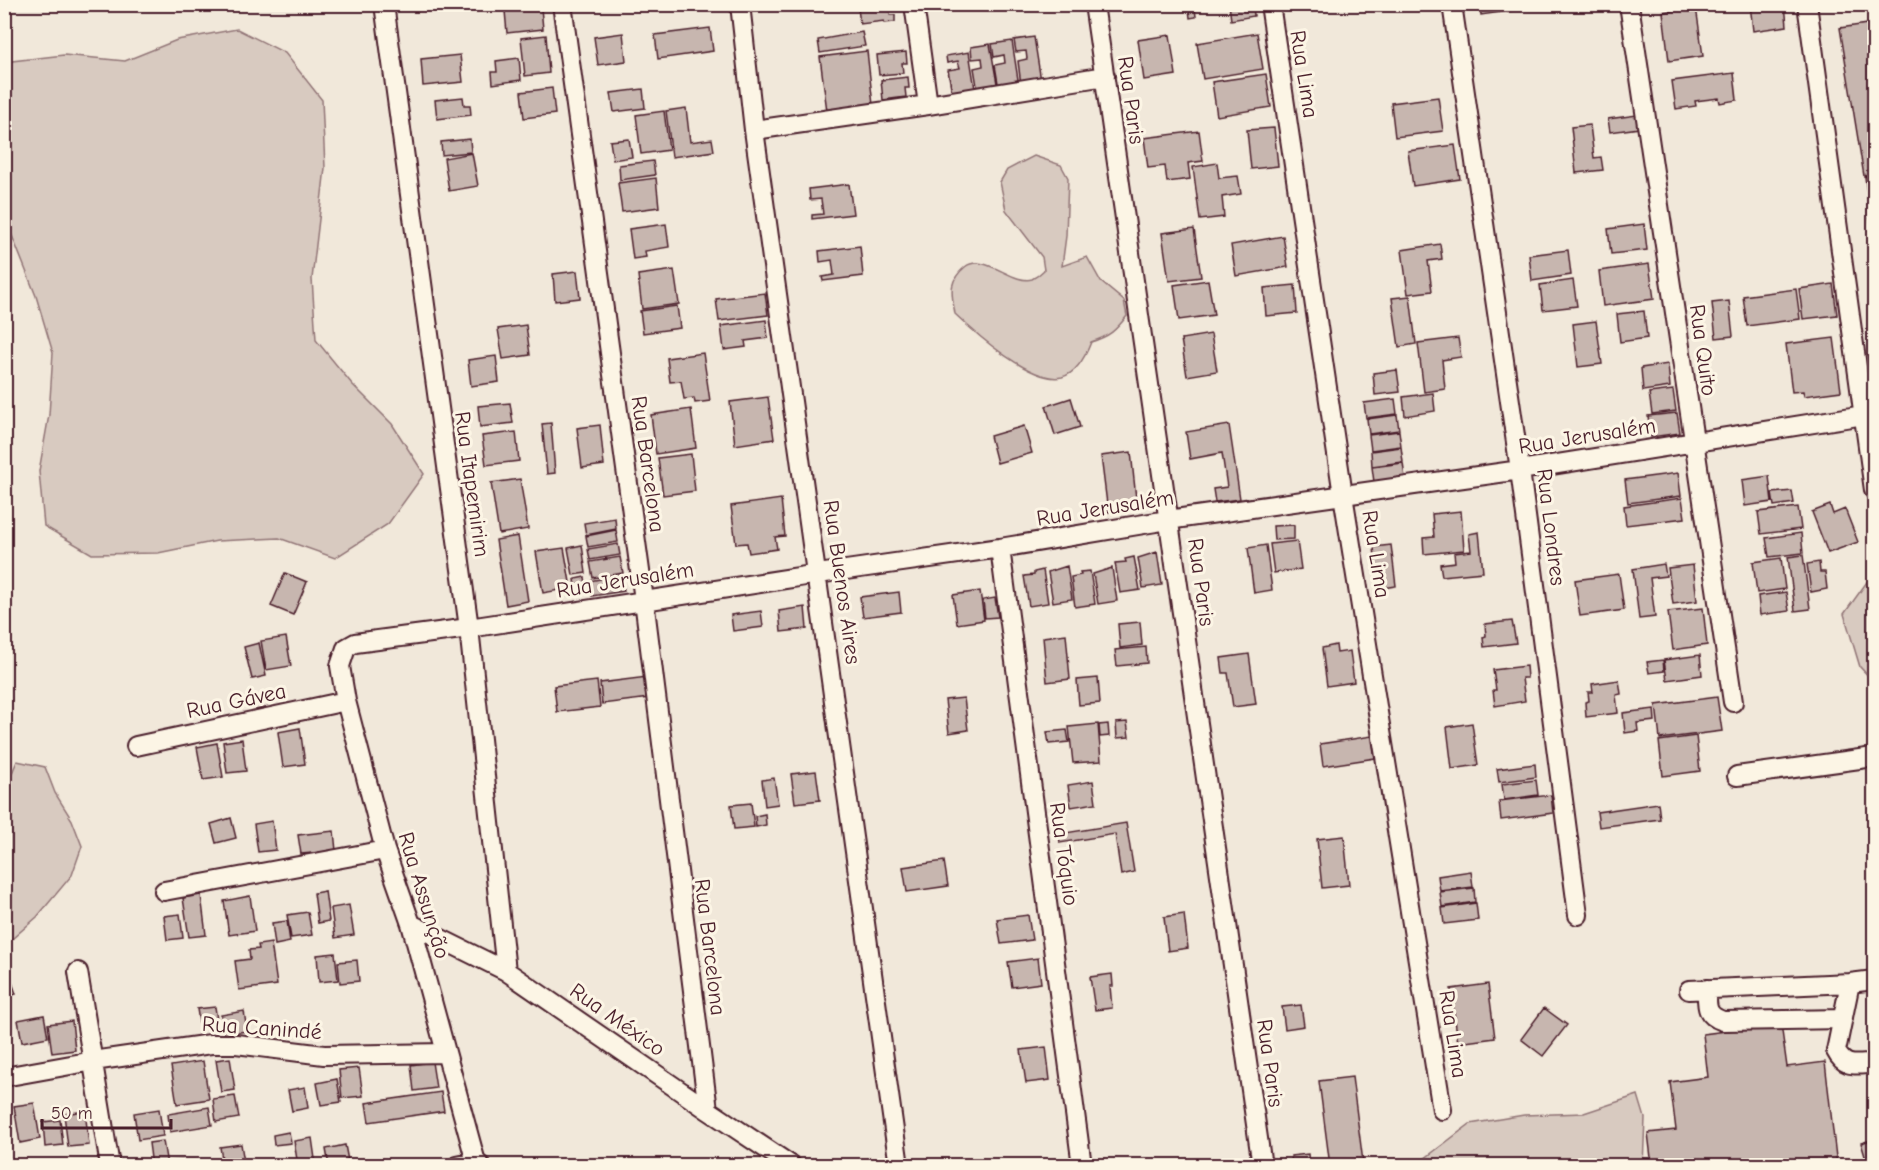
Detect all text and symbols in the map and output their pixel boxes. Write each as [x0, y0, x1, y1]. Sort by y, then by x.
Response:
street label: Rua Lima [1284, 28, 1324, 120]
street label: Rua Paris [1112, 54, 1150, 146]
street label: Rua Quito [1684, 303, 1722, 398]
street label: Rua Barcelona [626, 394, 670, 534]
street label: Rua Itapemirim [449, 410, 495, 558]
street label: Rua Jerusalém [1517, 412, 1658, 460]
street label: Rua Londres [1531, 467, 1571, 587]
street label: Rua Jerusalém [1035, 484, 1176, 532]
street label: Rua Buenos Aires [818, 498, 866, 666]
street label: Rua Lima [1356, 508, 1396, 600]
street label: Rua Paris [1182, 536, 1220, 628]
street label: Rua Jerusalém [555, 556, 696, 604]
street label: Rua Gávea [184, 678, 288, 724]
street label: Rua Tóquio [1044, 801, 1084, 907]
street label: Rua Assunção [392, 829, 456, 962]
street label: Rua Barcelona [689, 877, 731, 1017]
street label: Rua México [565, 978, 670, 1062]
street label: Rua Lima [1433, 988, 1473, 1080]
street label: Rua Canindé [201, 1011, 323, 1045]
street label: Rua Paris [1251, 1017, 1289, 1109]
scale bar [42, 1092, 171, 1130]
text: 50 m [51, 1103, 93, 1124]

